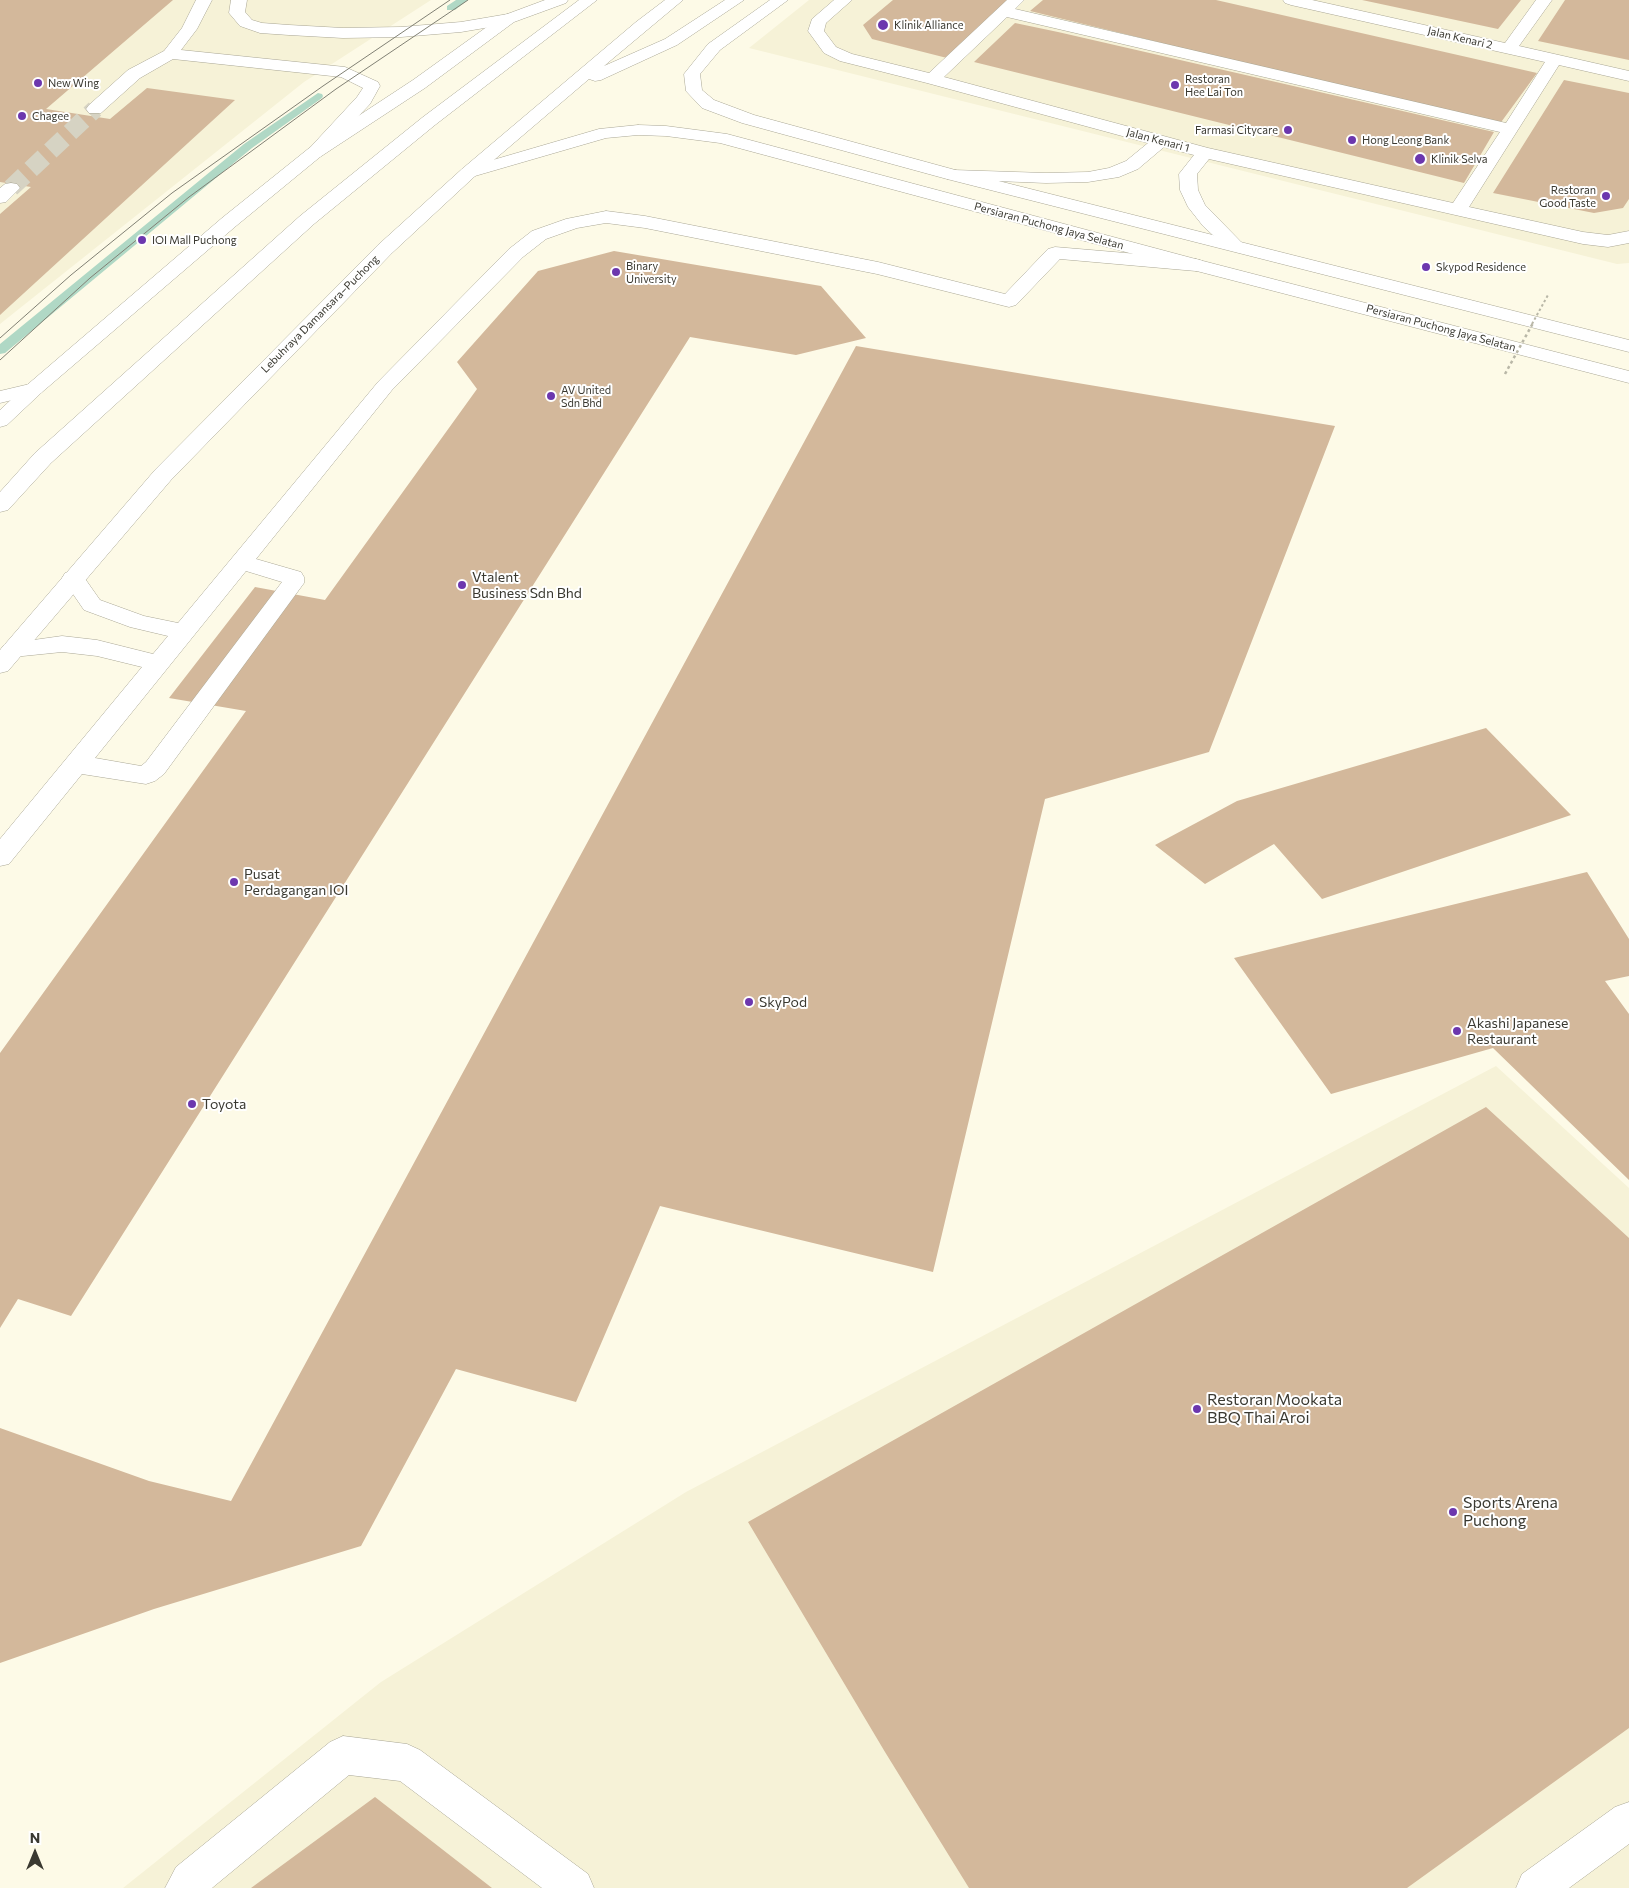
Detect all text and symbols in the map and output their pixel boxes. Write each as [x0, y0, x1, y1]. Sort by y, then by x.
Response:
marker: Klinik Alliance [876, 18, 890, 32]
place label: Klinik Alliance [894, 18, 964, 32]
street label: Jalan Kenari 2 [1426, 24, 1494, 52]
place label: Restoran Hee Lai Ton [1185, 72, 1243, 98]
place label: New Wing [48, 76, 99, 90]
marker: New Wing [32, 77, 44, 89]
marker: Restoran Hee Lai Ton [1169, 79, 1181, 91]
place label: Chagee [32, 109, 69, 123]
marker: Chagee [16, 110, 28, 122]
place label: Farmasi Citycare [1195, 123, 1278, 137]
marker: Farmasi Citycare [1282, 124, 1294, 136]
street label: Jalan Kenari 1 [1125, 125, 1191, 155]
place label: Hong Leong Bank [1362, 133, 1449, 147]
marker: Hong Leong Bank [1346, 134, 1358, 146]
marker: Klinik Selva [1413, 152, 1427, 166]
place label: Klinik Selva [1431, 152, 1488, 166]
place label: Restoran Good Taste [1539, 183, 1596, 209]
marker: Restoran Good Taste [1600, 190, 1612, 202]
street label: Persiaran Puchong Jaya Selatan [973, 200, 1125, 252]
place label: IOI Mall Puchong [152, 233, 237, 247]
marker: IOI Mall Puchong [136, 234, 148, 246]
street label: Lebuhraya Damansara–Puchong [258, 252, 382, 376]
place label: Binary University [626, 259, 677, 285]
place label: Skypod Residence [1436, 260, 1526, 274]
marker: Skypod Residence [1420, 261, 1432, 273]
marker: Binary University [610, 266, 622, 278]
street label: Persiaran Puchong Jaya Selatan [1365, 302, 1517, 354]
place label: AV United Sdn Bhd [561, 383, 611, 409]
marker: AV United Sdn Bhd [545, 390, 557, 402]
place label: Vtalent Business Sdn Bhd [472, 569, 582, 602]
marker: Vtalent Business Sdn Bhd [456, 579, 468, 591]
place label: Pusat Perdagangan IOI [244, 866, 348, 899]
marker: Pusat Perdagangan IOI [228, 876, 240, 888]
place label: SkyPod [759, 994, 807, 1010]
marker: SkyPod [743, 996, 755, 1008]
place label: Akashi Japanese Restaurant [1467, 1015, 1568, 1048]
marker: Akashi Japanese Restaurant [1451, 1025, 1463, 1037]
place label: Toyota [202, 1096, 246, 1112]
marker: Toyota [186, 1098, 198, 1110]
place label: Restoran Mookata BBQ Thai Aroi [1207, 1390, 1342, 1428]
marker: Restoran Mookata BBQ Thai Aroi [1191, 1403, 1203, 1415]
place label: Sports Arena Puchong [1463, 1493, 1558, 1531]
marker: Sports Arena Puchong [1447, 1506, 1459, 1518]
north arrow [10, 1828, 60, 1878]
text: N [30, 1829, 40, 1846]

